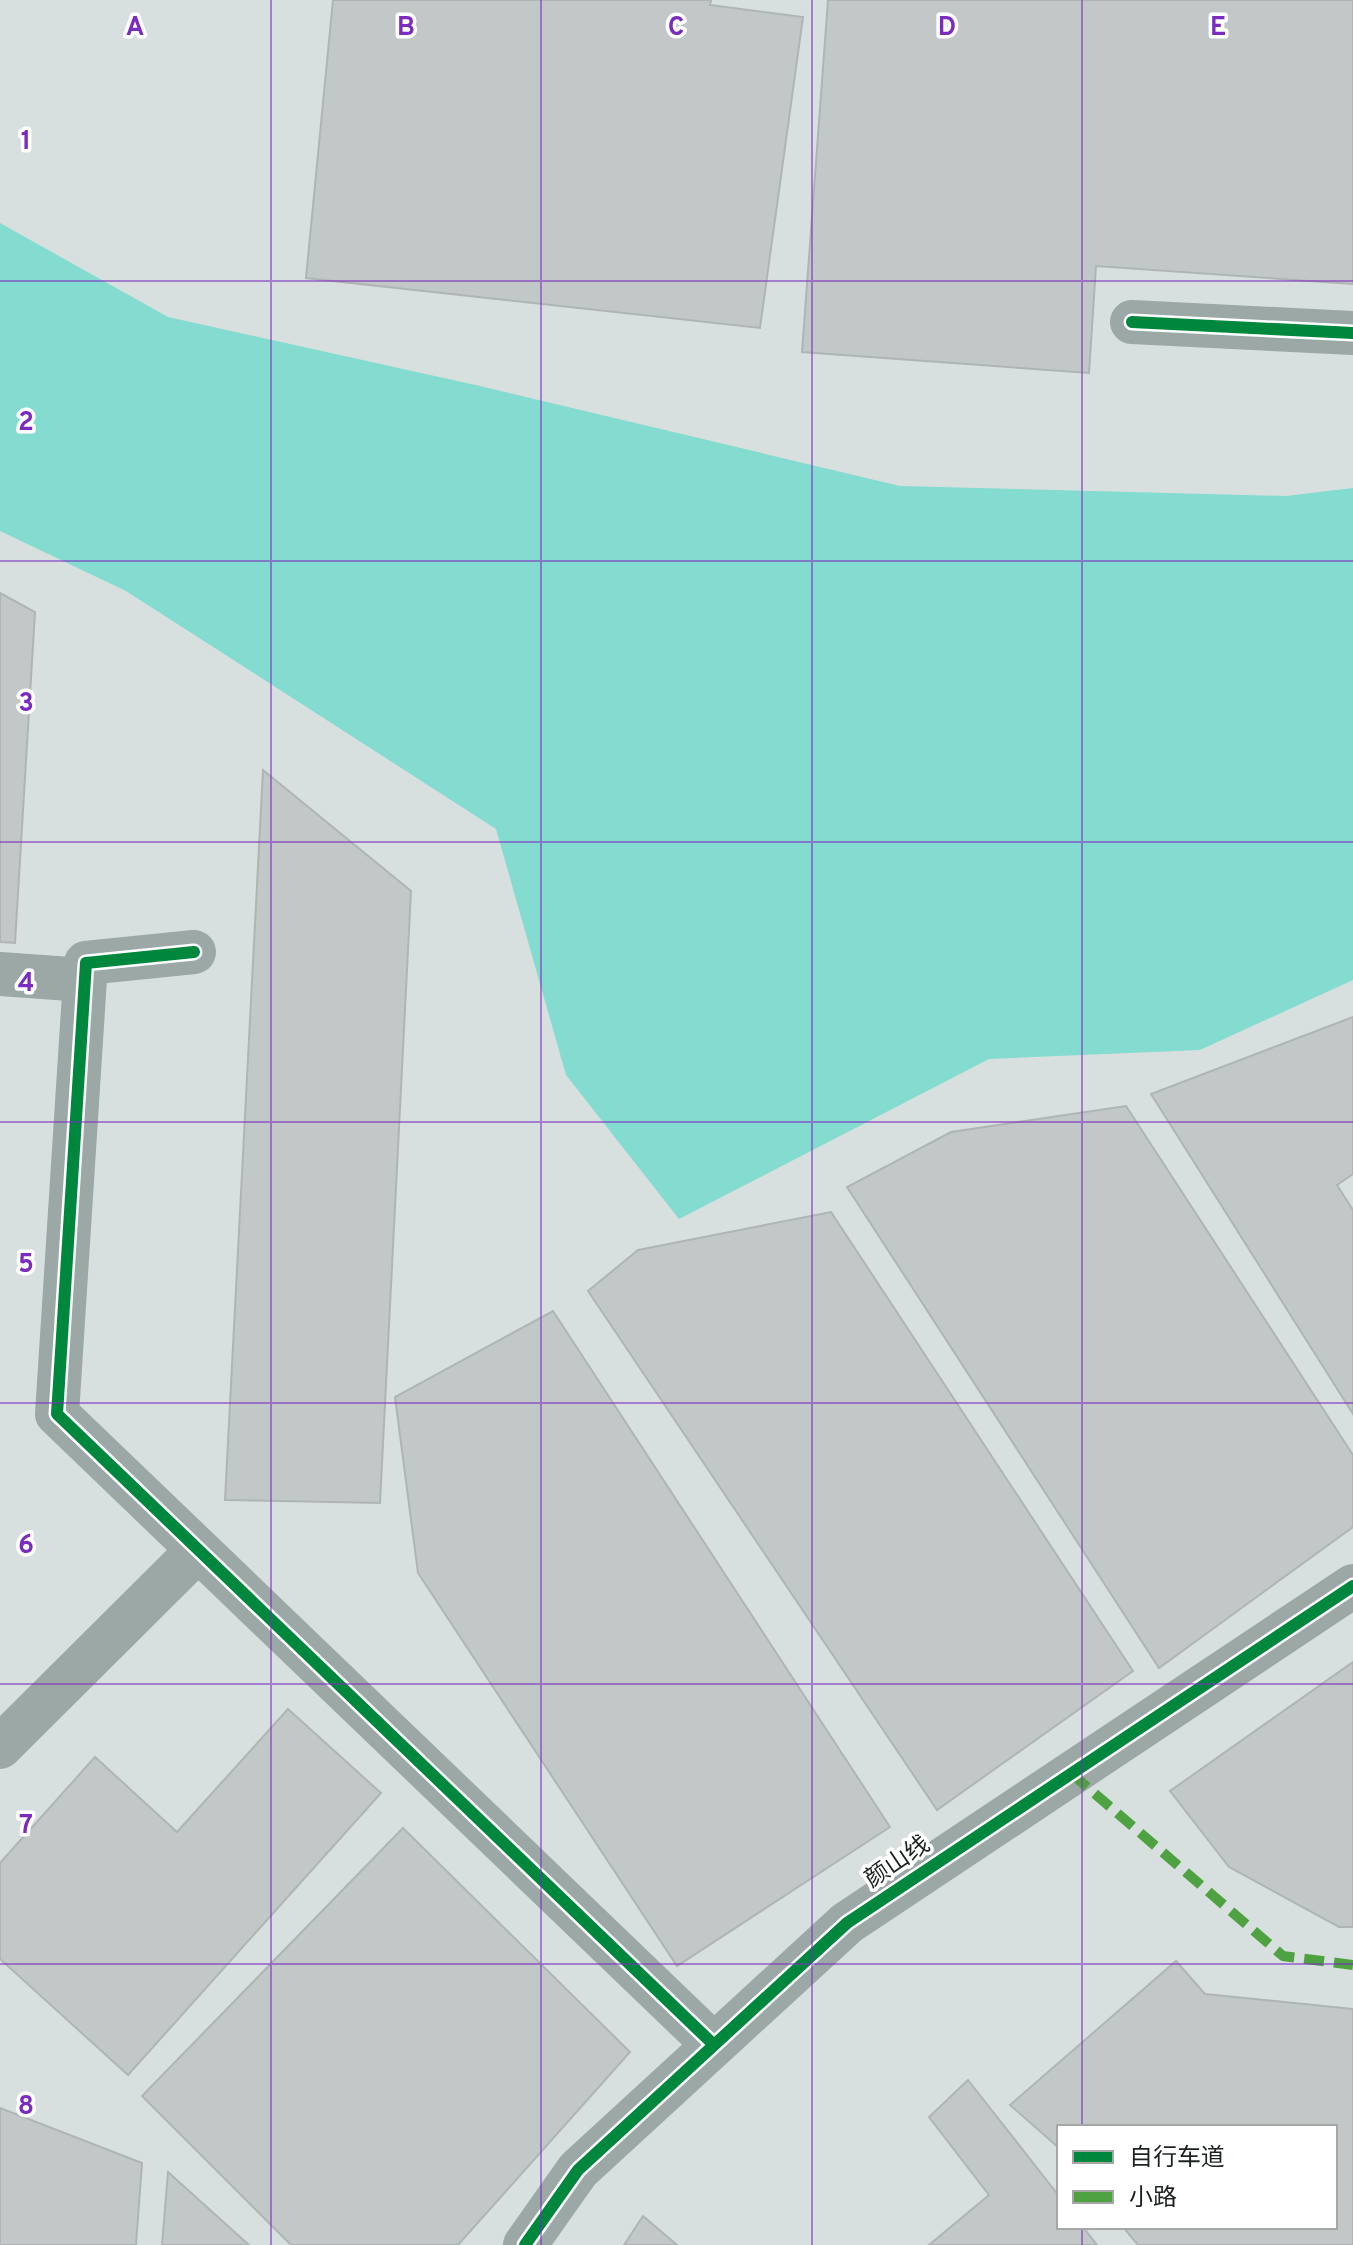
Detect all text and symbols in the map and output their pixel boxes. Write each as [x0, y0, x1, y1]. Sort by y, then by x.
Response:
text: A [126, 12, 144, 45]
text: B [397, 12, 415, 45]
text: C [668, 12, 684, 45]
text: D [938, 12, 956, 45]
text: E [1210, 12, 1226, 45]
text: 1 [21, 126, 31, 159]
text: 2 [18, 407, 34, 440]
text: 3 [18, 688, 34, 721]
text: 4 [18, 968, 34, 1001]
text: 5 [18, 1249, 34, 1282]
text: 6 [18, 1530, 34, 1563]
text: 7 [19, 1810, 33, 1843]
street label: 颜山线 [860, 1830, 936, 1896]
text: 8 [18, 2091, 34, 2124]
legend [1057, 2125, 1337, 2229]
text: 自行车道 [1129, 2144, 1225, 2174]
text: 小路 [1129, 2184, 1177, 2214]

